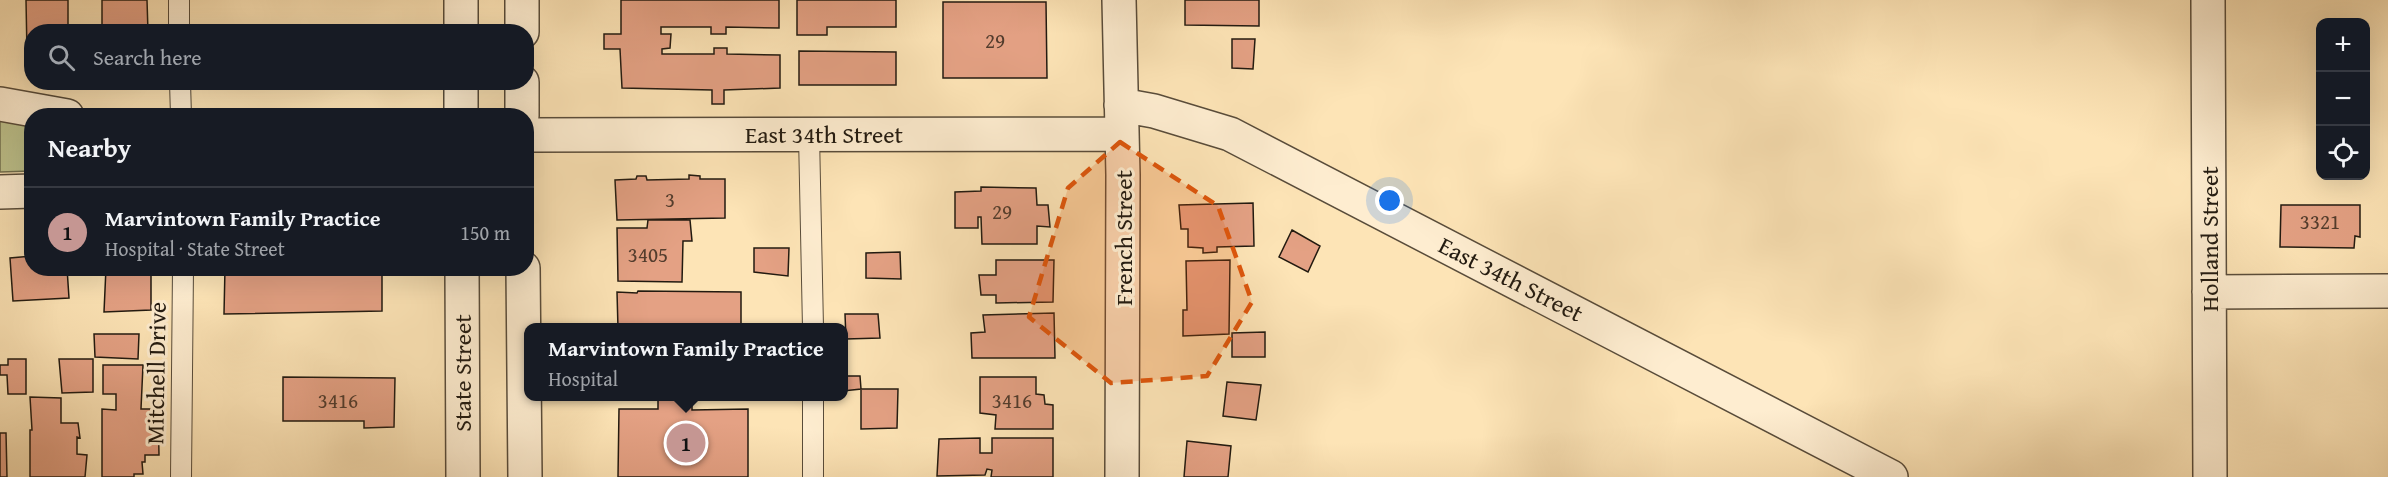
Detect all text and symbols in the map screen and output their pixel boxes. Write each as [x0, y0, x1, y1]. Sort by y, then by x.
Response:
map controls [2316, 18, 2370, 180]
button: + [2316, 18, 2370, 72]
search box [24, 24, 534, 90]
house number: 29 [985, 25, 1005, 56]
icon: search [45, 41, 78, 74]
text: Search here [93, 41, 202, 73]
button: − [2316, 72, 2370, 126]
street label: East 34th Street [745, 117, 903, 152]
button: locate [2316, 126, 2370, 180]
text: Nearby [48, 128, 131, 167]
street label: Holland Street [2192, 166, 2227, 312]
street label: French Street [1106, 170, 1141, 306]
house number: 3 [665, 184, 675, 215]
your location [1375, 186, 1404, 215]
house number: 29 [992, 196, 1012, 227]
text: Marvintown Family Practice [105, 202, 380, 234]
house number: 3321 [2300, 206, 2340, 237]
text: 1 [62, 218, 73, 247]
text: 150 m [460, 218, 510, 247]
street label: East 34th Street [1433, 228, 1590, 331]
text: Hospital · State Street [105, 234, 285, 263]
house number: 3405 [628, 239, 668, 270]
street label: Mitchell Drive [137, 301, 175, 445]
street label: State Street [445, 314, 480, 432]
popup [524, 323, 848, 401]
text: Marvintown Family Practice [548, 332, 824, 364]
text: Hospital [548, 364, 618, 393]
house number: 3416 [318, 385, 358, 416]
house number: 3416 [992, 385, 1032, 416]
pin: 1 [666, 420, 706, 466]

